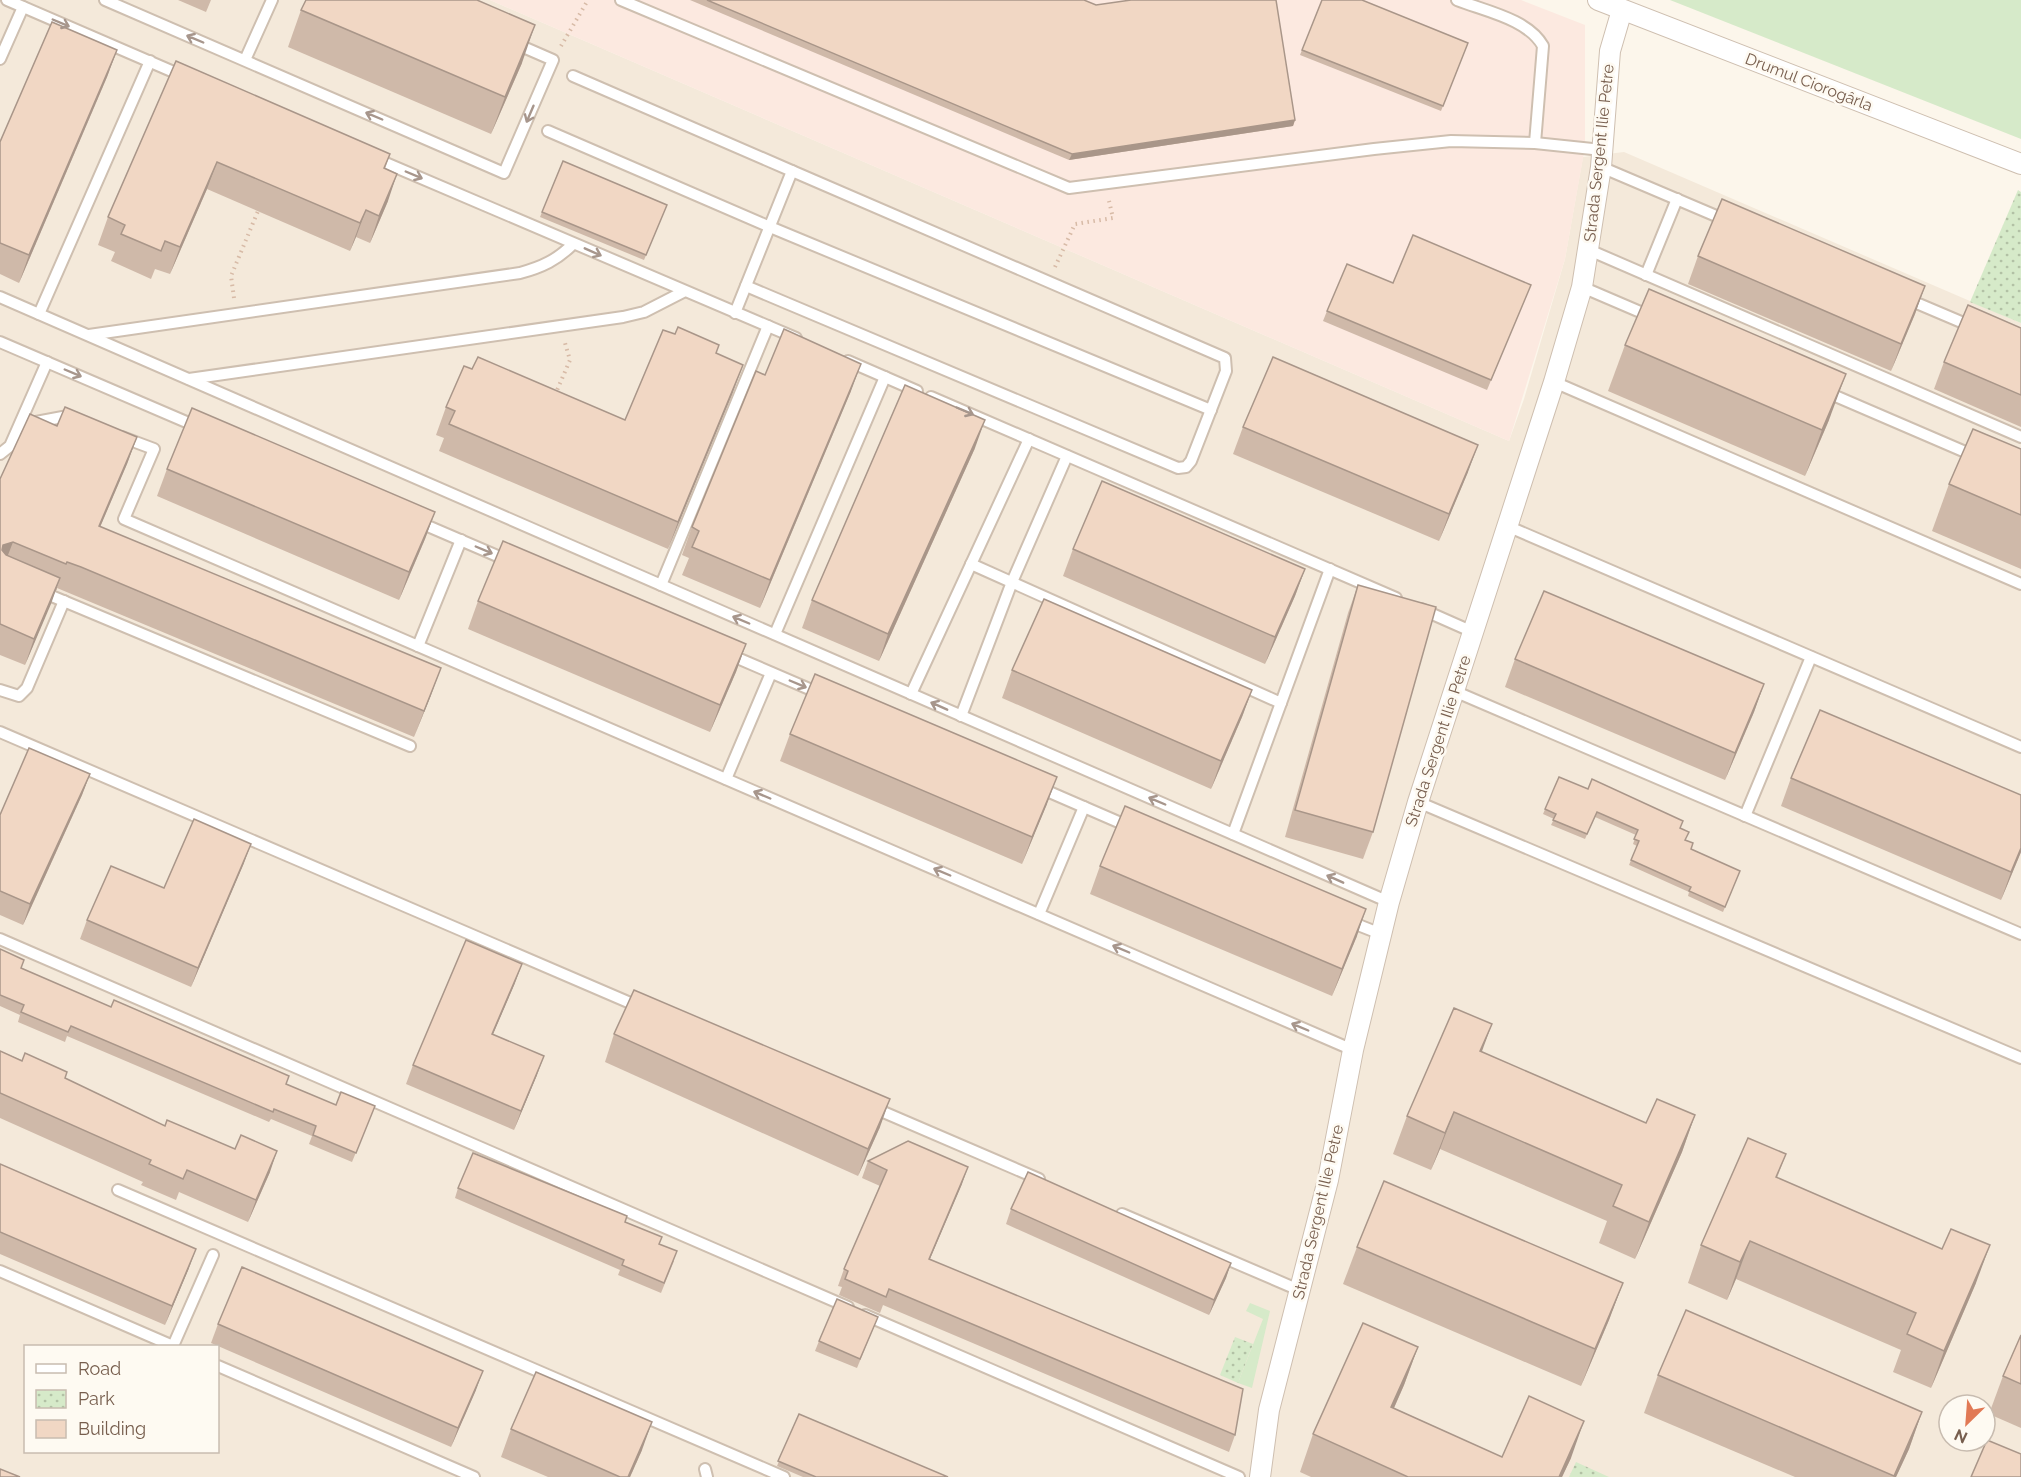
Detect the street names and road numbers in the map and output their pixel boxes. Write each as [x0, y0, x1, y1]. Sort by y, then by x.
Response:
street label: Drumul Ciorogârla [1743, 49, 1875, 115]
street label: Strada Sergent Ilie Petre [1580, 63, 1618, 243]
street label: Strada Sergent Ilie Petre [1401, 653, 1475, 829]
street label: Strada Sergent Ilie Petre [1289, 1123, 1347, 1301]

